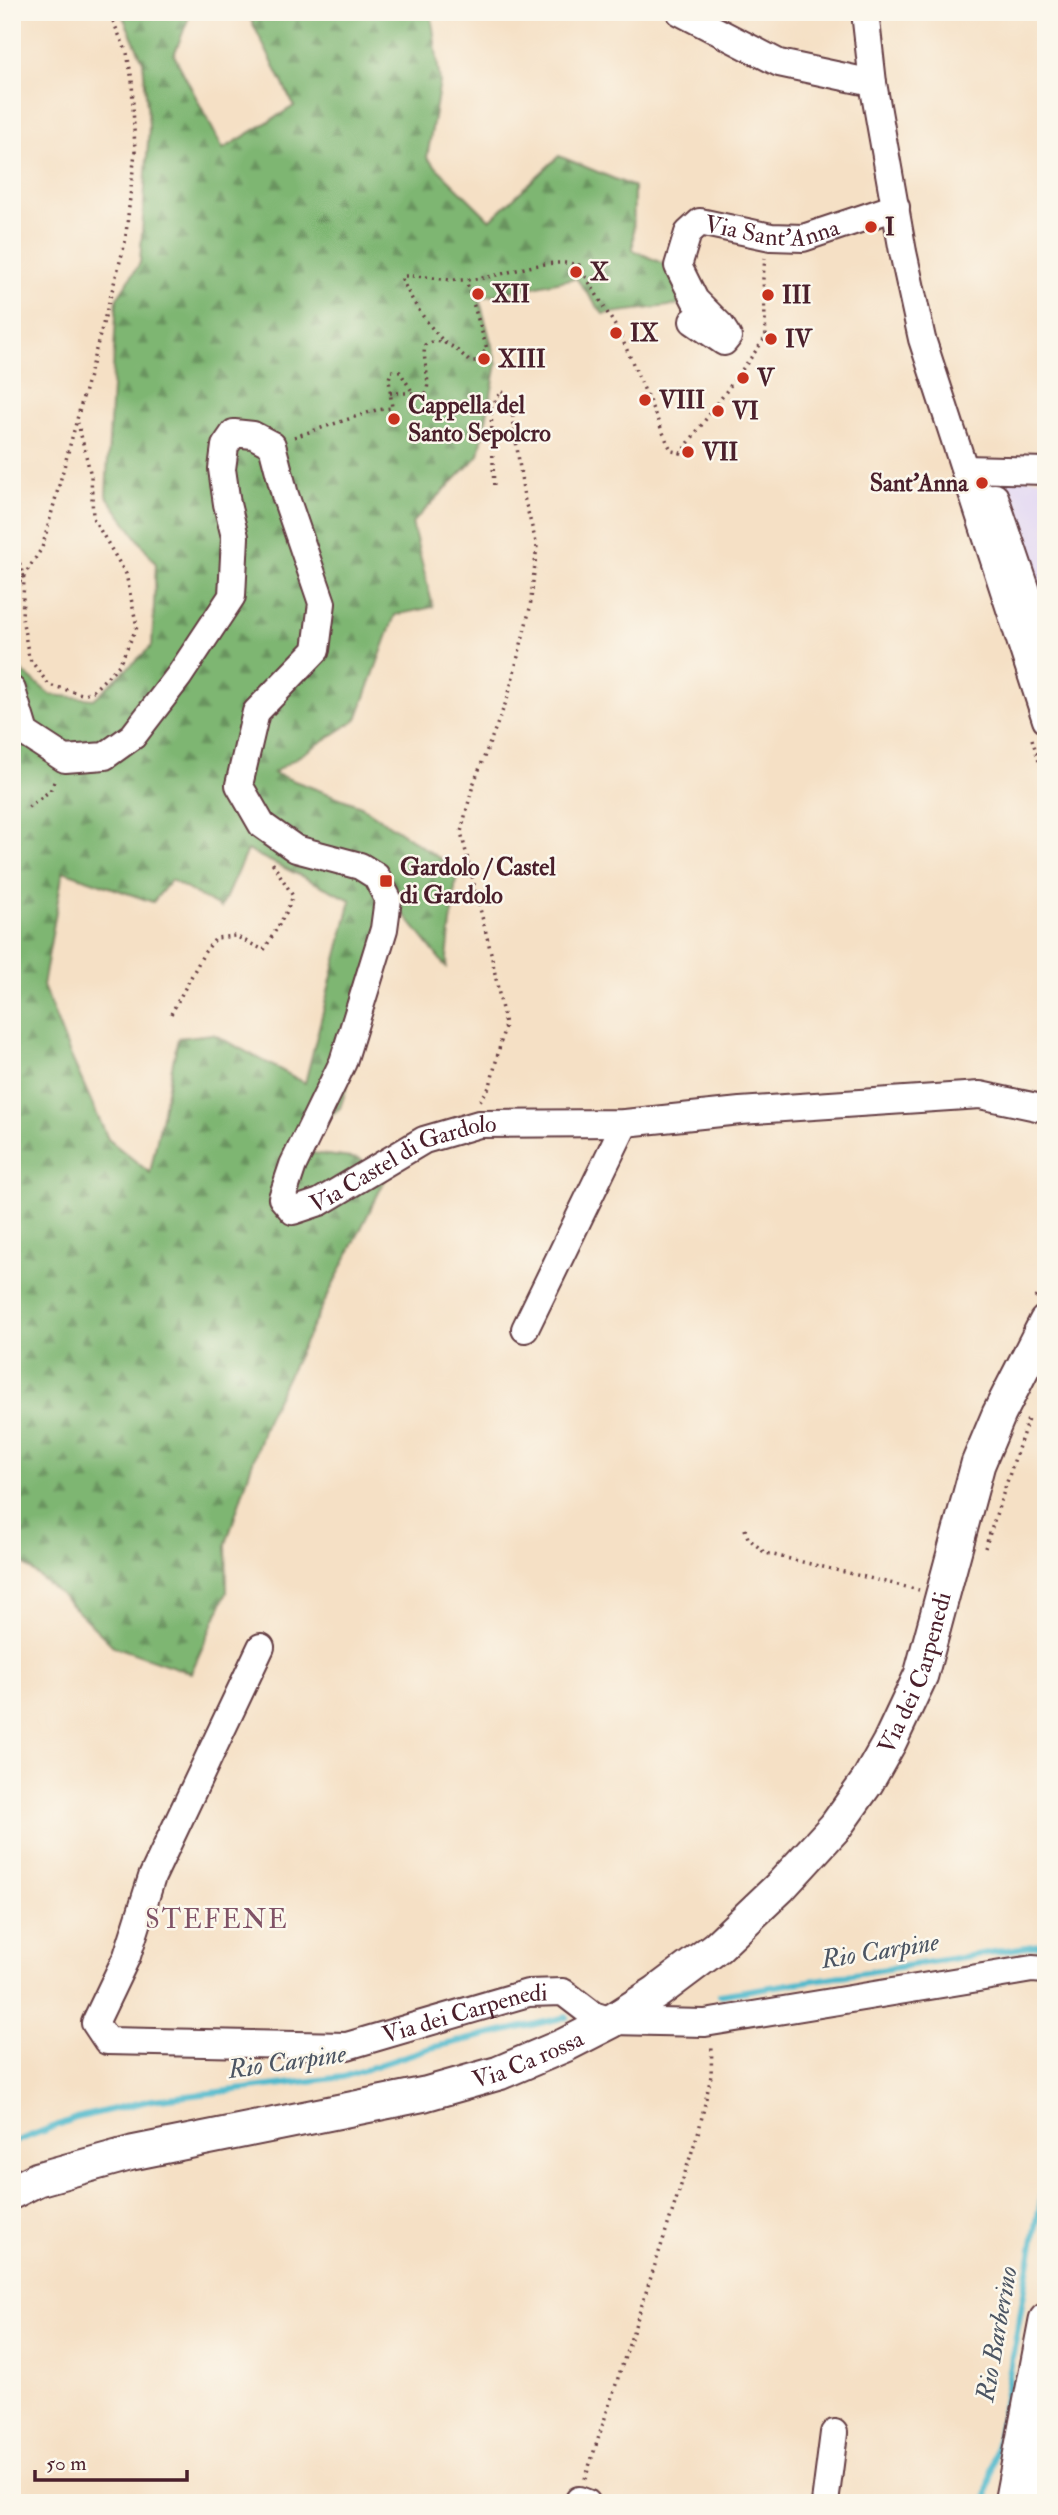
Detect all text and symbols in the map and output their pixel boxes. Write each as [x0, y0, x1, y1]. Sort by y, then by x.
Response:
street label: Via Sant'Anna [702, 208, 844, 254]
place label: I [885, 212, 895, 243]
marker: I [863, 219, 879, 235]
place label: X [590, 257, 609, 288]
marker: X [568, 264, 584, 280]
place label: XII [492, 279, 530, 310]
place label: III [782, 280, 811, 311]
marker: XII [470, 286, 486, 302]
marker: III [760, 287, 776, 303]
place label: IX [630, 318, 659, 349]
place label: IV [785, 324, 814, 355]
marker: IX [608, 325, 624, 341]
marker: IV [763, 331, 779, 347]
place label: XIII [498, 344, 546, 375]
marker: XIII [476, 351, 492, 367]
place label: V [756, 363, 776, 394]
marker: V [735, 370, 751, 386]
place label: VIII [658, 385, 705, 416]
place label: Cappella del Santo Sepolcro [408, 390, 551, 449]
marker: VIII [637, 392, 653, 408]
place label: VI [731, 396, 759, 427]
marker: VI [710, 403, 726, 419]
marker: Cappella del Santo Sepolcro [386, 411, 402, 427]
place label: VII [701, 437, 739, 468]
marker: VII [680, 444, 696, 460]
place label: Sant'Anna [870, 468, 969, 499]
marker: Sant'Anna [974, 475, 990, 491]
place label: Gardolo / Castel di Gardolo [400, 852, 556, 911]
marker: Gardolo / Castel di Gardolo [378, 873, 394, 889]
street label: Via Castel di Gardolo [306, 1108, 497, 1220]
street label: Via dei Carpenedi [871, 1589, 958, 1759]
district label: STEFENE [145, 1904, 289, 1936]
water label: Rio Carpine [818, 1926, 941, 1976]
street label: Via dei Carpenedi [379, 1977, 548, 2050]
street label: Via Ca rossa [469, 2022, 590, 2095]
water label: Rio Carpine [225, 2038, 348, 2086]
water label: Rio Barberino [969, 2264, 1025, 2405]
scale bar [35, 2438, 187, 2482]
text: 50 m [46, 2450, 87, 2477]

